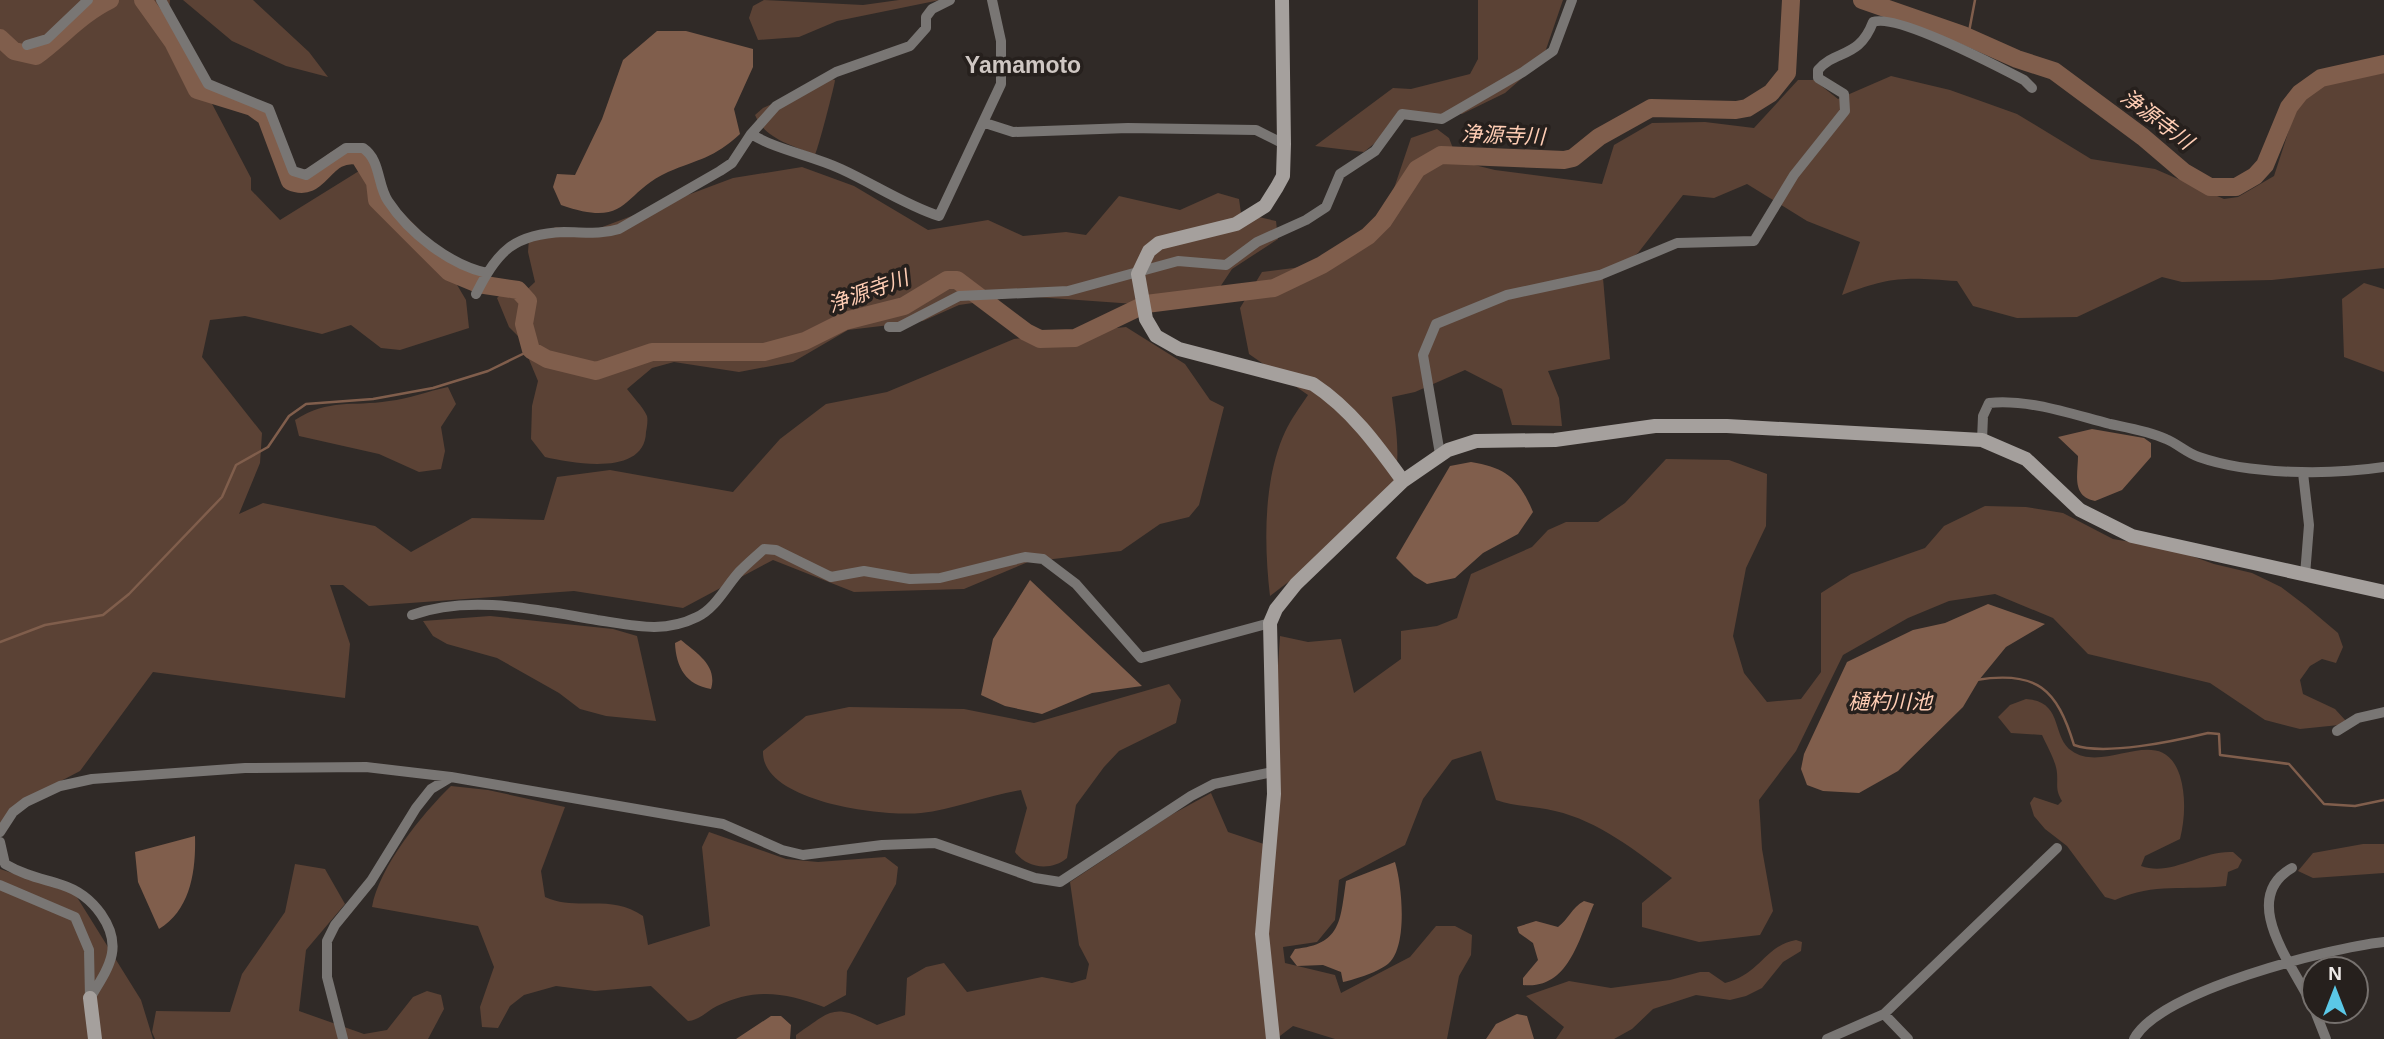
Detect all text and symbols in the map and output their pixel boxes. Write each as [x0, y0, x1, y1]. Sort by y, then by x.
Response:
district label: Yamamoto [965, 52, 1081, 78]
water label: 浄源寺川 [2117, 85, 2199, 155]
water label: 浄源寺川 [1461, 122, 1547, 148]
water label: 浄源寺川 [825, 265, 913, 316]
water label: 樋杓川池 [1848, 690, 1934, 713]
north arrow [2300, 955, 2370, 1025]
text: N [2328, 963, 2342, 984]

